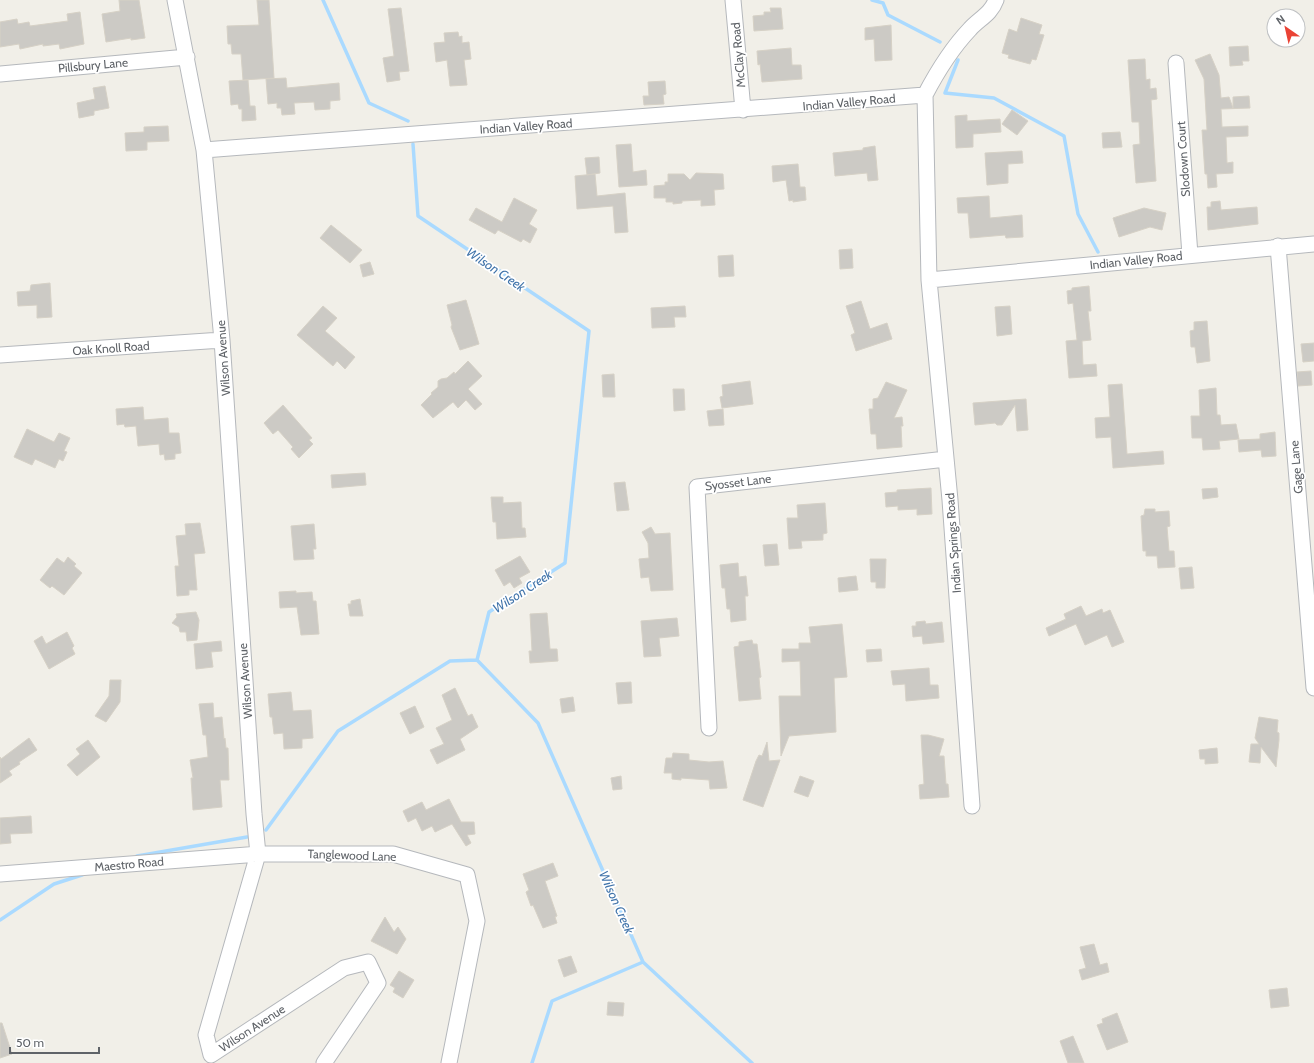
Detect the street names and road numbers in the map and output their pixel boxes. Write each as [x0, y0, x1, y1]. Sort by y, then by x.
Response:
street label: McClay Road [728, 22, 748, 88]
street label: Pillsbury Lane [57, 54, 129, 76]
street label: Indian Valley Road [802, 90, 896, 114]
street label: Indian Valley Road [479, 115, 573, 137]
street label: Slodown Court [1173, 121, 1193, 197]
street label: Indian Valley Road [1089, 248, 1183, 272]
street label: Wilson Avenue [213, 320, 233, 396]
street label: Oak Knoll Road [72, 338, 150, 358]
street label: Gage Lane [1286, 440, 1306, 494]
street label: Syosset Lane [704, 470, 772, 494]
street label: Indian Springs Road [942, 492, 964, 594]
street label: Wilson Avenue [235, 643, 255, 719]
street label: Tanglewood Lane [307, 846, 397, 864]
street label: Maestro Road [94, 853, 164, 875]
street label: Wilson Avenue [216, 1001, 288, 1055]

